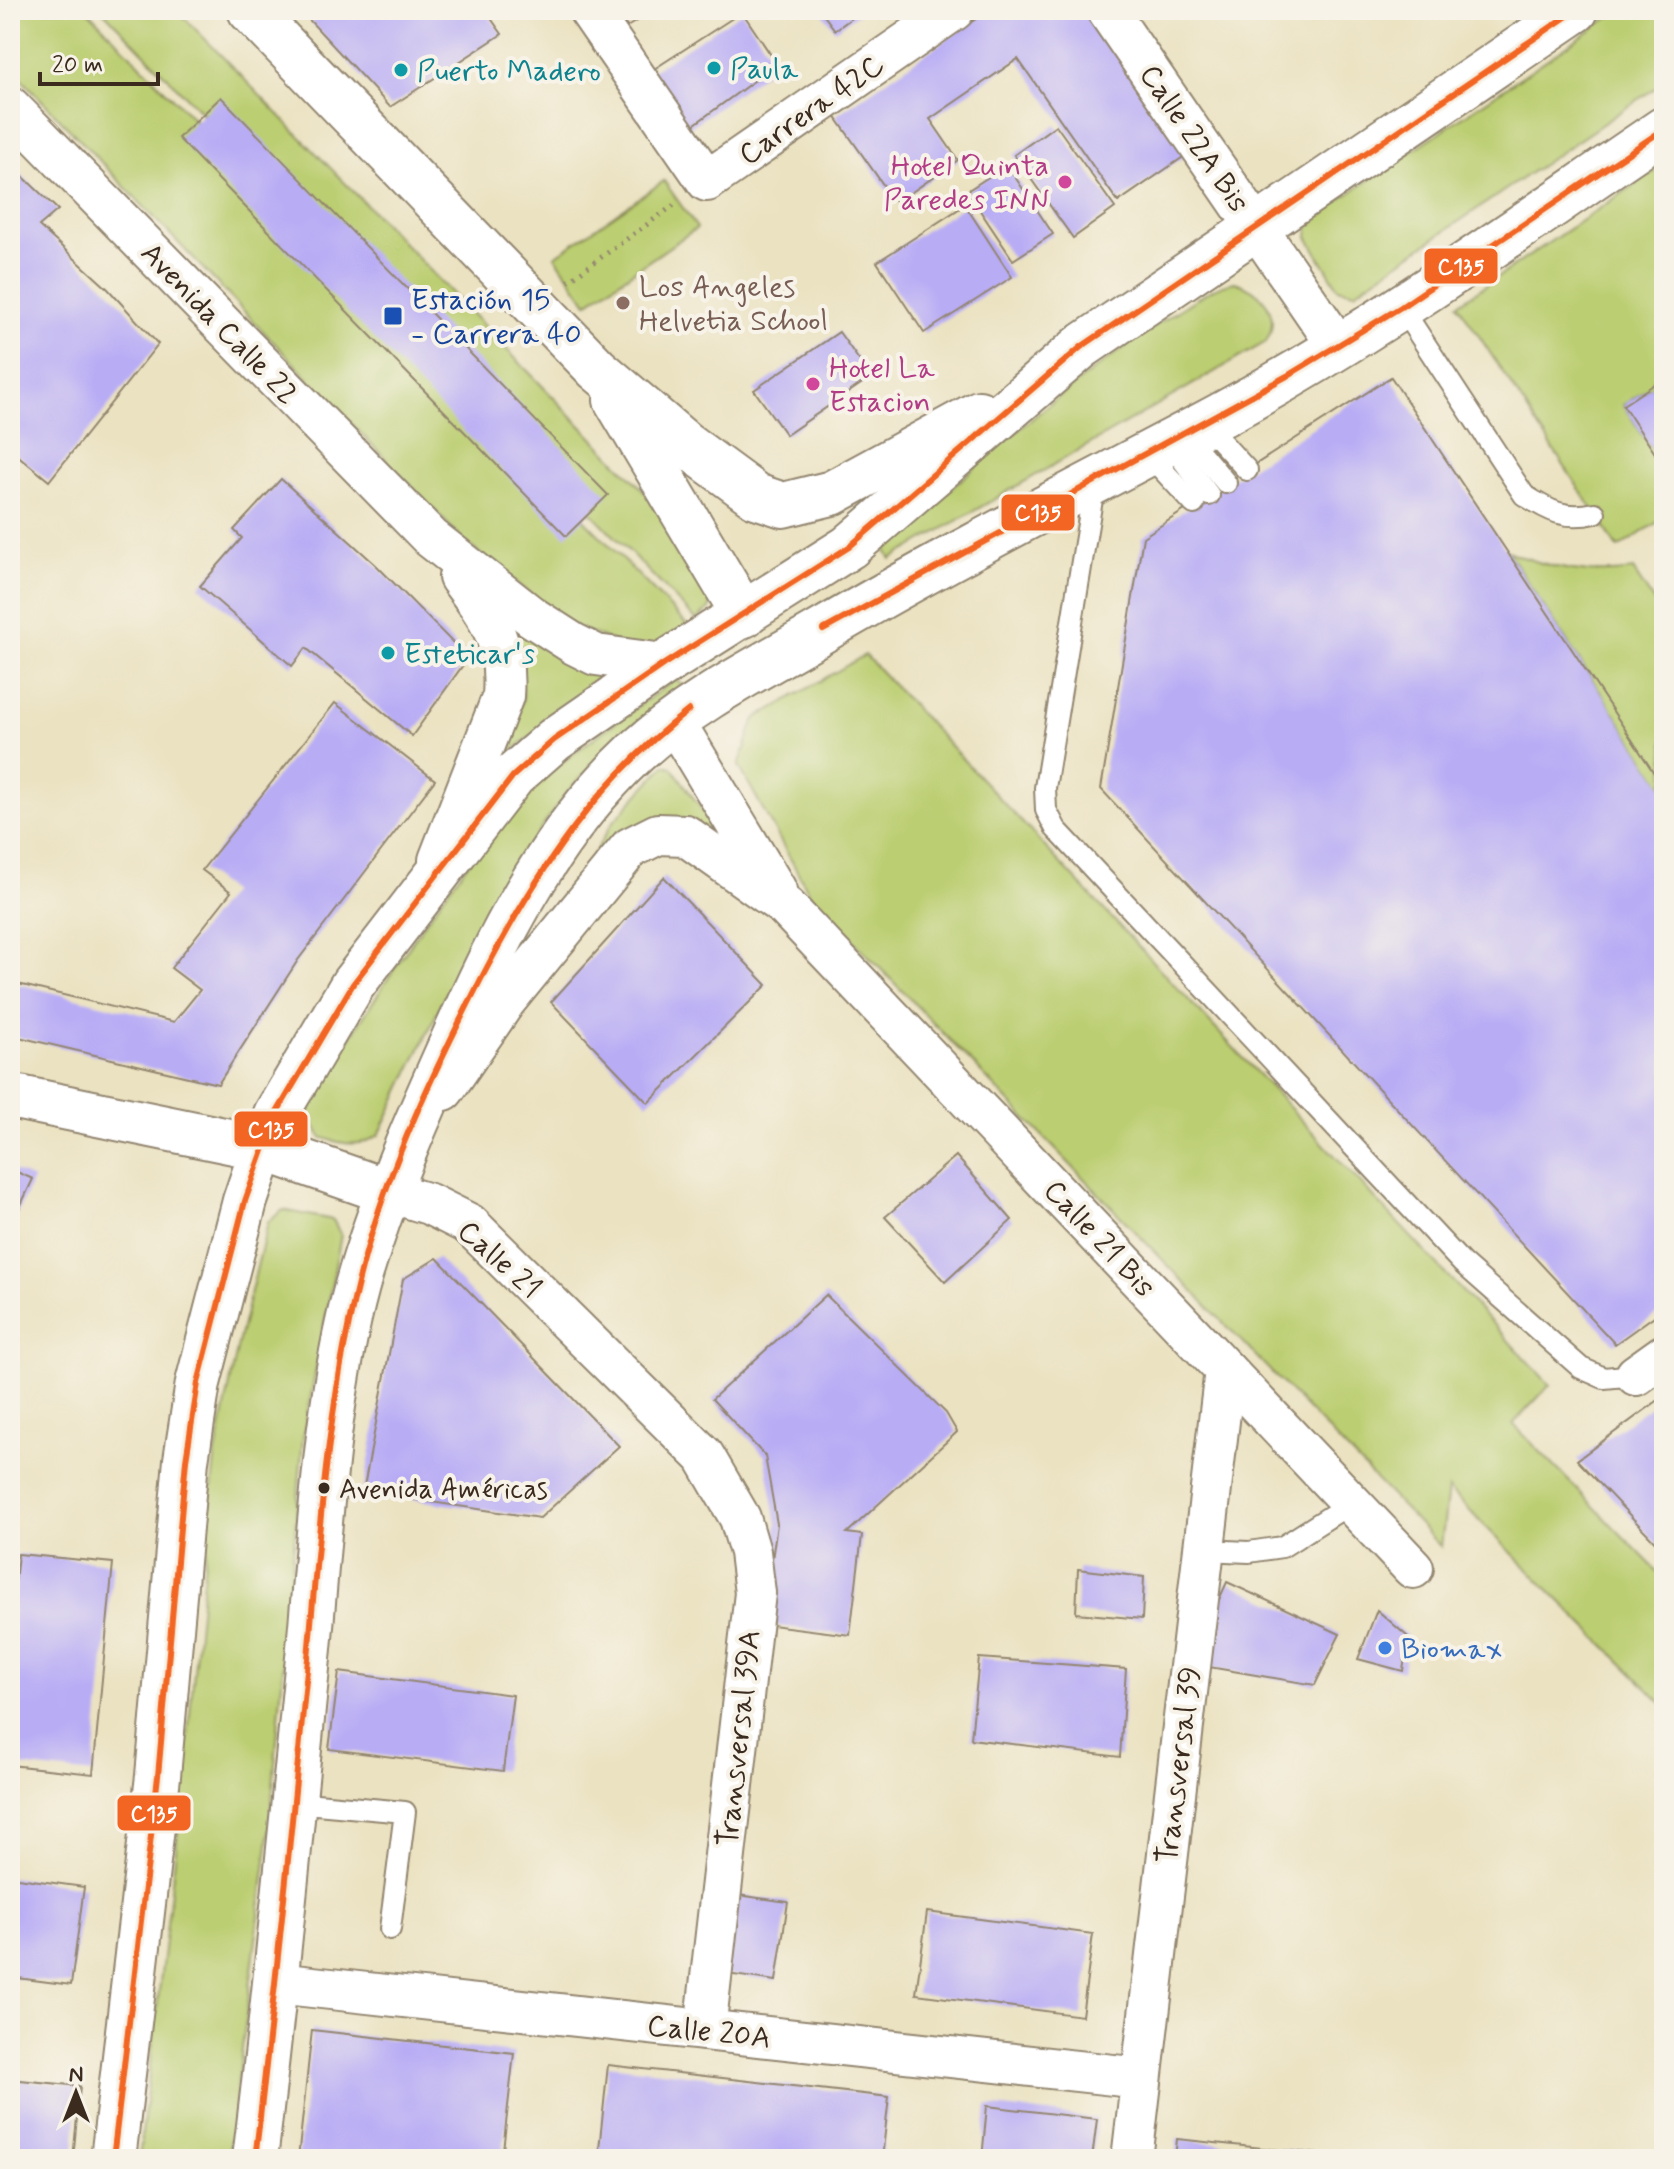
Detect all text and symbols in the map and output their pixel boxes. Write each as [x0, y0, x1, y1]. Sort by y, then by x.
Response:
scale bar [40, 36, 158, 86]
street label: Carrera 42C [731, 46, 892, 175]
text: 20 m [52, 50, 103, 81]
place label: Paula [730, 50, 799, 89]
place label: Puerto Madero [417, 52, 601, 91]
street label: Calle 22A Bis [1130, 57, 1258, 220]
marker: Paula [705, 59, 723, 77]
marker: Puerto Madero [392, 61, 410, 79]
place label: Hotel Quinta Paredes INN [884, 147, 1049, 220]
marker: Hotel Quinta Paredes INN [1056, 173, 1074, 191]
street label: Avenida Calle 22 [132, 235, 306, 413]
line badge: C135 [1423, 247, 1499, 285]
text: C135 [1437, 254, 1485, 282]
place label: Los Angeles Helvetia School [639, 268, 828, 341]
place label: Estación 15 - Carrera 40 [411, 281, 582, 354]
marker: Los Angeles Helvetia School [614, 294, 632, 312]
marker: Estación 15 - Carrera 40 [382, 305, 404, 327]
place label: Hotel La Estacion [829, 349, 936, 422]
marker: Hotel La Estacion [804, 375, 822, 393]
line badge: C135 [1000, 493, 1076, 532]
text: C135 [1014, 500, 1062, 528]
place label: Esteticar's [404, 635, 535, 674]
marker: Esteticar's [379, 644, 397, 662]
line badge: C135 [233, 1110, 309, 1148]
text: C135 [247, 1117, 295, 1145]
street label: Calle 21 Bis [1034, 1172, 1163, 1306]
street label: Calle 21 [449, 1212, 549, 1308]
place label: Avenida Américas [339, 1472, 548, 1509]
marker: Avenida Américas [316, 1480, 332, 1496]
street label: Transversal 39A [709, 1628, 770, 1849]
place label: Biomax [1401, 1630, 1502, 1669]
marker: Biomax [1376, 1639, 1394, 1657]
street label: Transversal 39 [1148, 1664, 1211, 1866]
line badge: C135 [116, 1794, 192, 1832]
text: C135 [130, 1801, 178, 1829]
street label: Calle 20A [645, 2007, 773, 2058]
north arrow [36, 2053, 116, 2133]
text: N [69, 2061, 83, 2089]

